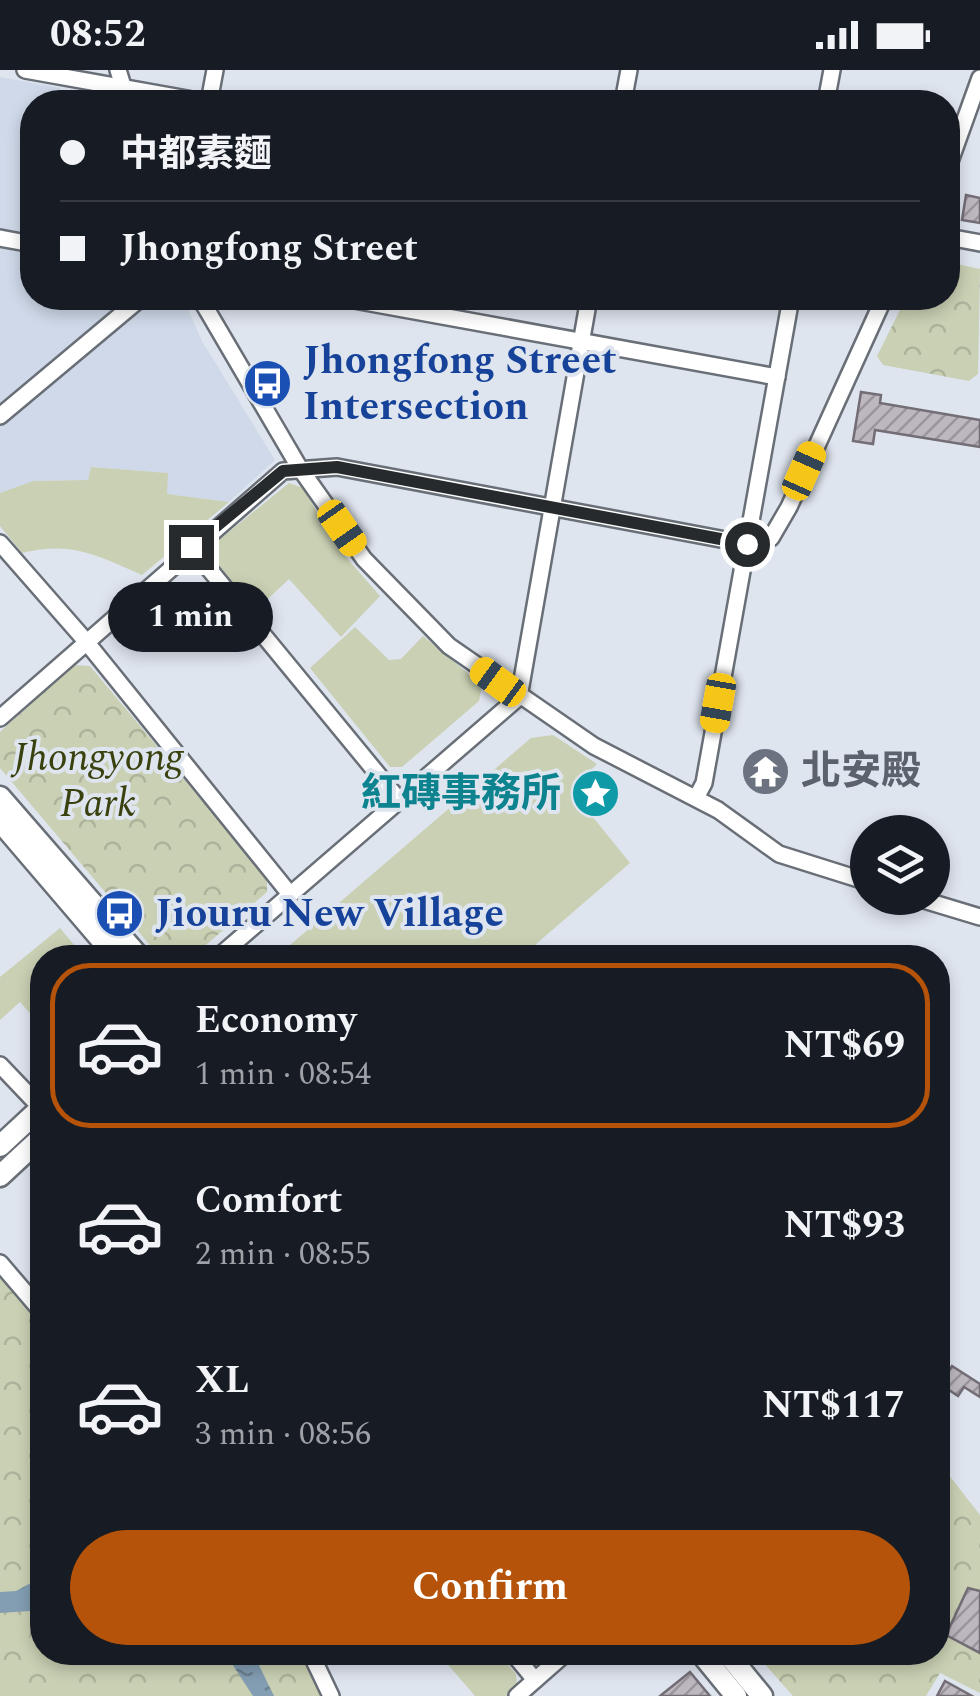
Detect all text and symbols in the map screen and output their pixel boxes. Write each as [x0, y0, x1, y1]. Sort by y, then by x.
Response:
text: 08:52 [50, 6, 145, 64]
text: 中都素麵 [120, 126, 272, 184]
text: Jhongfong Street [120, 220, 418, 278]
place label: Jhongfong Street Intersection [303, 331, 617, 438]
bus stop icon: Jhongfong Street Intersection [242, 358, 294, 410]
car [778, 437, 830, 505]
car [313, 495, 371, 561]
route start [725, 522, 770, 567]
route end [169, 525, 214, 570]
callout: 1 min [109, 582, 274, 652]
text: 1 min [148, 592, 233, 641]
car [465, 652, 531, 712]
car [698, 671, 738, 735]
park label: Jhongyong Park [10, 728, 184, 835]
place label: 北安殿 [801, 742, 921, 803]
temple icon: 北安殿 [740, 746, 792, 798]
place label: 紅磚事務所 [361, 764, 561, 825]
place icon: 紅磚事務所 [570, 768, 622, 820]
map controls [850, 815, 950, 915]
button: layers [850, 815, 950, 915]
place label: Jiouru New Village [155, 884, 504, 945]
bus stop icon: Jiouru New Village [94, 888, 146, 940]
text: Economy [195, 992, 356, 1050]
icon: car [75, 1001, 165, 1091]
text: NT$69 [783, 1017, 905, 1075]
text: 1 min · 08:54 [195, 1050, 371, 1099]
text: Comfort [195, 1172, 342, 1230]
icon: car [75, 1181, 165, 1271]
text: NT$93 [783, 1197, 905, 1255]
text: 2 min · 08:55 [195, 1230, 371, 1279]
text: XL [195, 1352, 249, 1410]
icon: car [75, 1361, 165, 1451]
text: NT$117 [762, 1377, 905, 1435]
text: 3 min · 08:56 [195, 1410, 371, 1459]
button: Confirm [70, 1530, 910, 1645]

